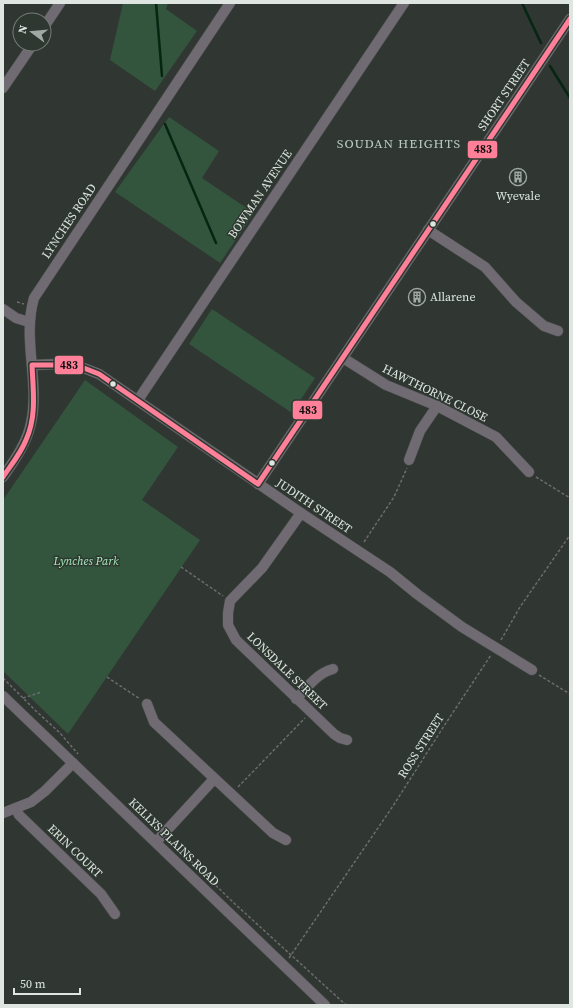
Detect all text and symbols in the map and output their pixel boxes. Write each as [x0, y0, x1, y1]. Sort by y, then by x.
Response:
north arrow [12, 12, 52, 52]
text: N [15, 23, 31, 35]
street label: SHORT STREET [474, 55, 534, 134]
district label: SOUDAN HEIGHTS [337, 135, 461, 152]
line badge: 483 [467, 140, 498, 159]
text: 483 [474, 142, 492, 157]
street label: BOWMAN AVENUE [224, 147, 296, 241]
building icon: Wyevale [508, 167, 528, 187]
street label: LYNCHES ROAD [38, 180, 100, 262]
place label: Wyevale [496, 188, 540, 204]
unlabelled marker [428, 219, 438, 229]
building icon: Allarene [407, 287, 427, 307]
place label: Allarene [430, 289, 476, 305]
line badge: 483 [54, 355, 84, 375]
text: 483 [60, 358, 78, 373]
street label: HAWTHORNE CLOSE [380, 361, 490, 425]
unlabelled marker [108, 379, 118, 389]
line badge: 483 [292, 400, 323, 420]
text: 483 [299, 403, 317, 418]
unlabelled marker [267, 458, 277, 468]
street label: JUDITH STREET [272, 474, 356, 538]
park label: Lynches Park [52, 553, 119, 569]
street label: LONSDALE STREET [244, 629, 331, 714]
street label: ROSS STREET [394, 710, 448, 781]
street label: KELLYS PLAINS ROAD [125, 795, 223, 889]
street label: ERIN COURT [44, 821, 106, 882]
scale bar [14, 970, 80, 996]
text: 50 m [20, 976, 46, 992]

